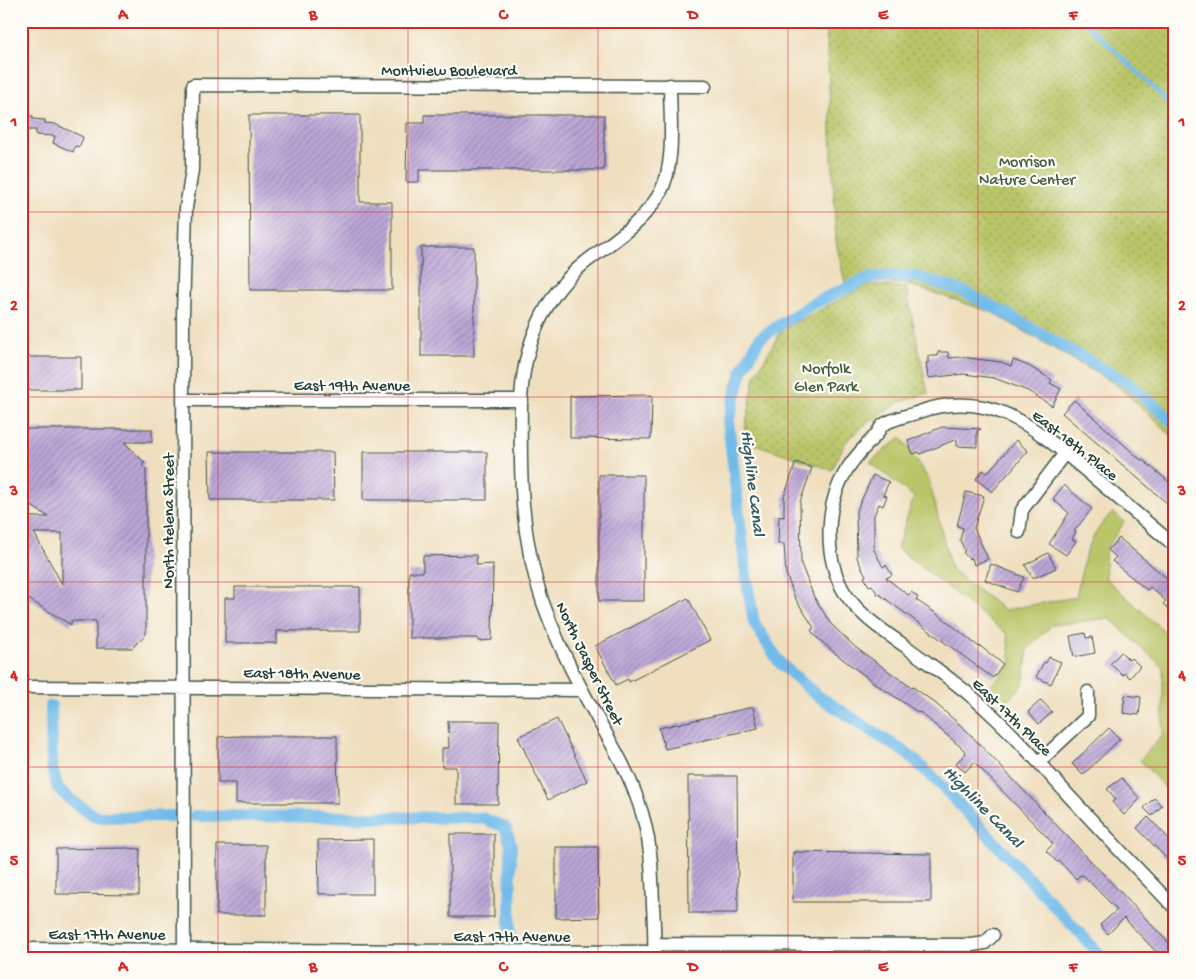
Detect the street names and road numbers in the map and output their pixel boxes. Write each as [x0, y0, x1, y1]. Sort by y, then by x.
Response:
street label: Montview Boulevard [381, 63, 518, 82]
street label: East 19th Avenue [294, 378, 411, 397]
street label: East 18th Place [1027, 407, 1121, 487]
street label: North Helena Street [161, 452, 180, 589]
street label: North Jasper Street [550, 600, 627, 731]
street label: East 18th Avenue [243, 665, 361, 686]
street label: East 17th Place [967, 676, 1055, 762]
street label: East 17th Avenue [49, 927, 166, 946]
street label: East 17th Avenue [454, 929, 571, 948]

